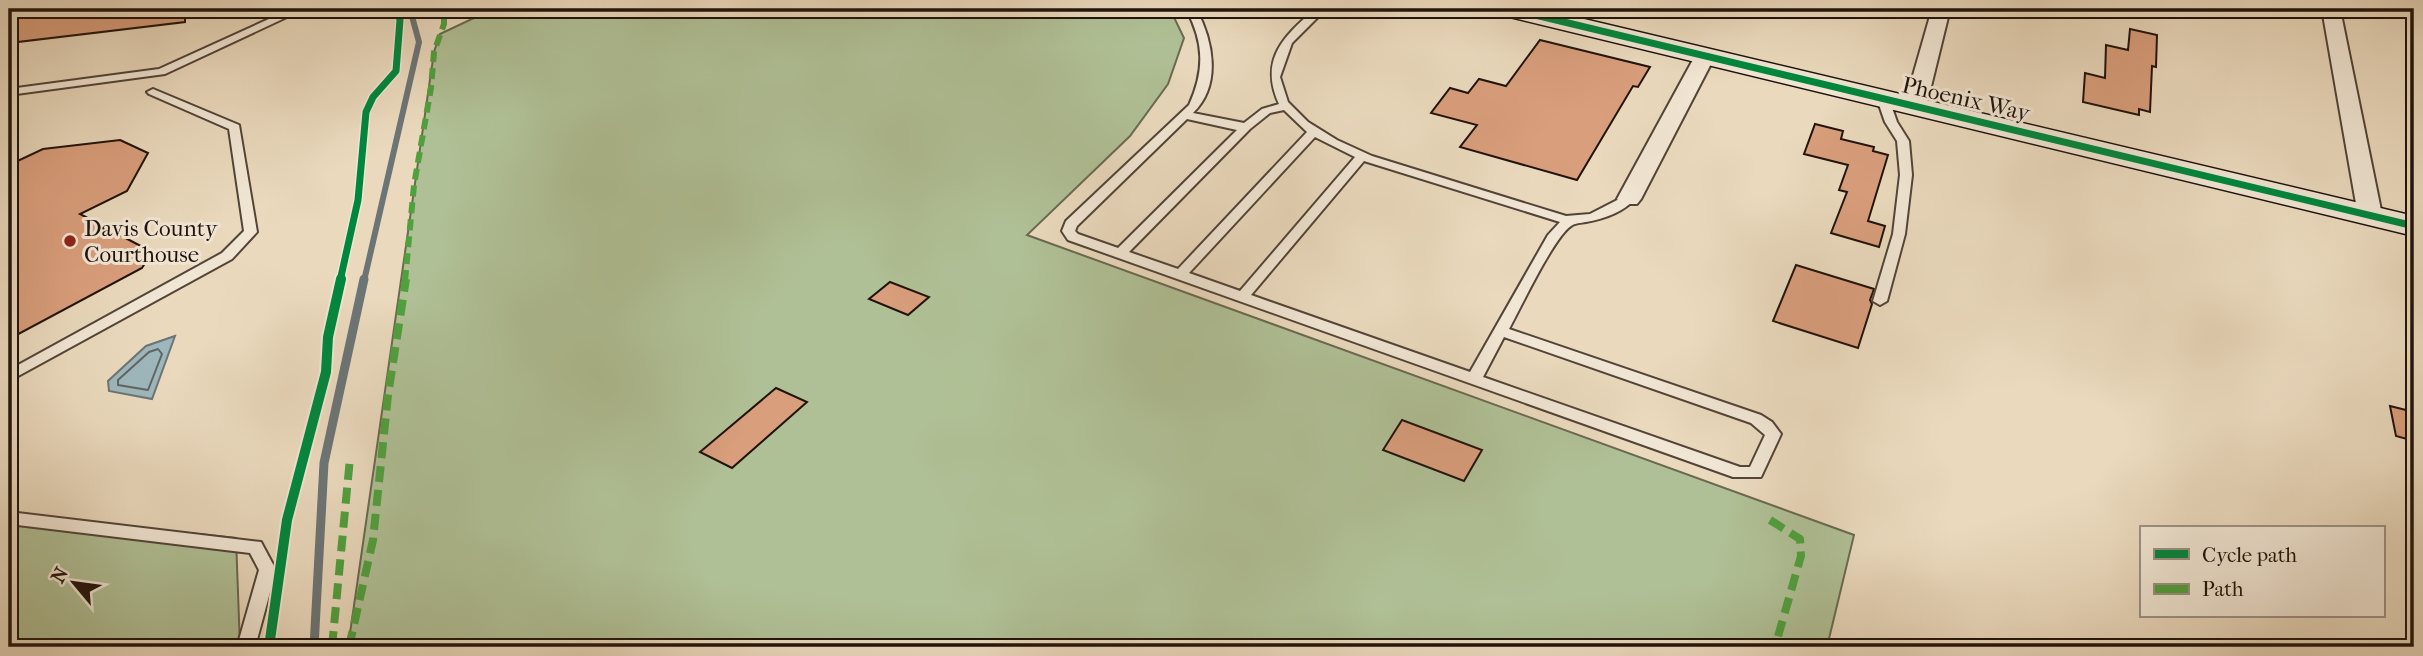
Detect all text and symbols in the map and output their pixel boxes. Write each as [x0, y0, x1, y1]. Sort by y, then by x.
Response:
street label: Phoenix Way [1899, 71, 2033, 127]
place label: Davis County Courthouse [84, 215, 218, 268]
marker: Davis County Courthouse [62, 233, 78, 249]
legend [2140, 526, 2384, 618]
text: Cycle path [2202, 543, 2297, 567]
north arrow [38, 548, 108, 618]
text: N [47, 563, 73, 587]
text: Path [2202, 577, 2244, 601]

